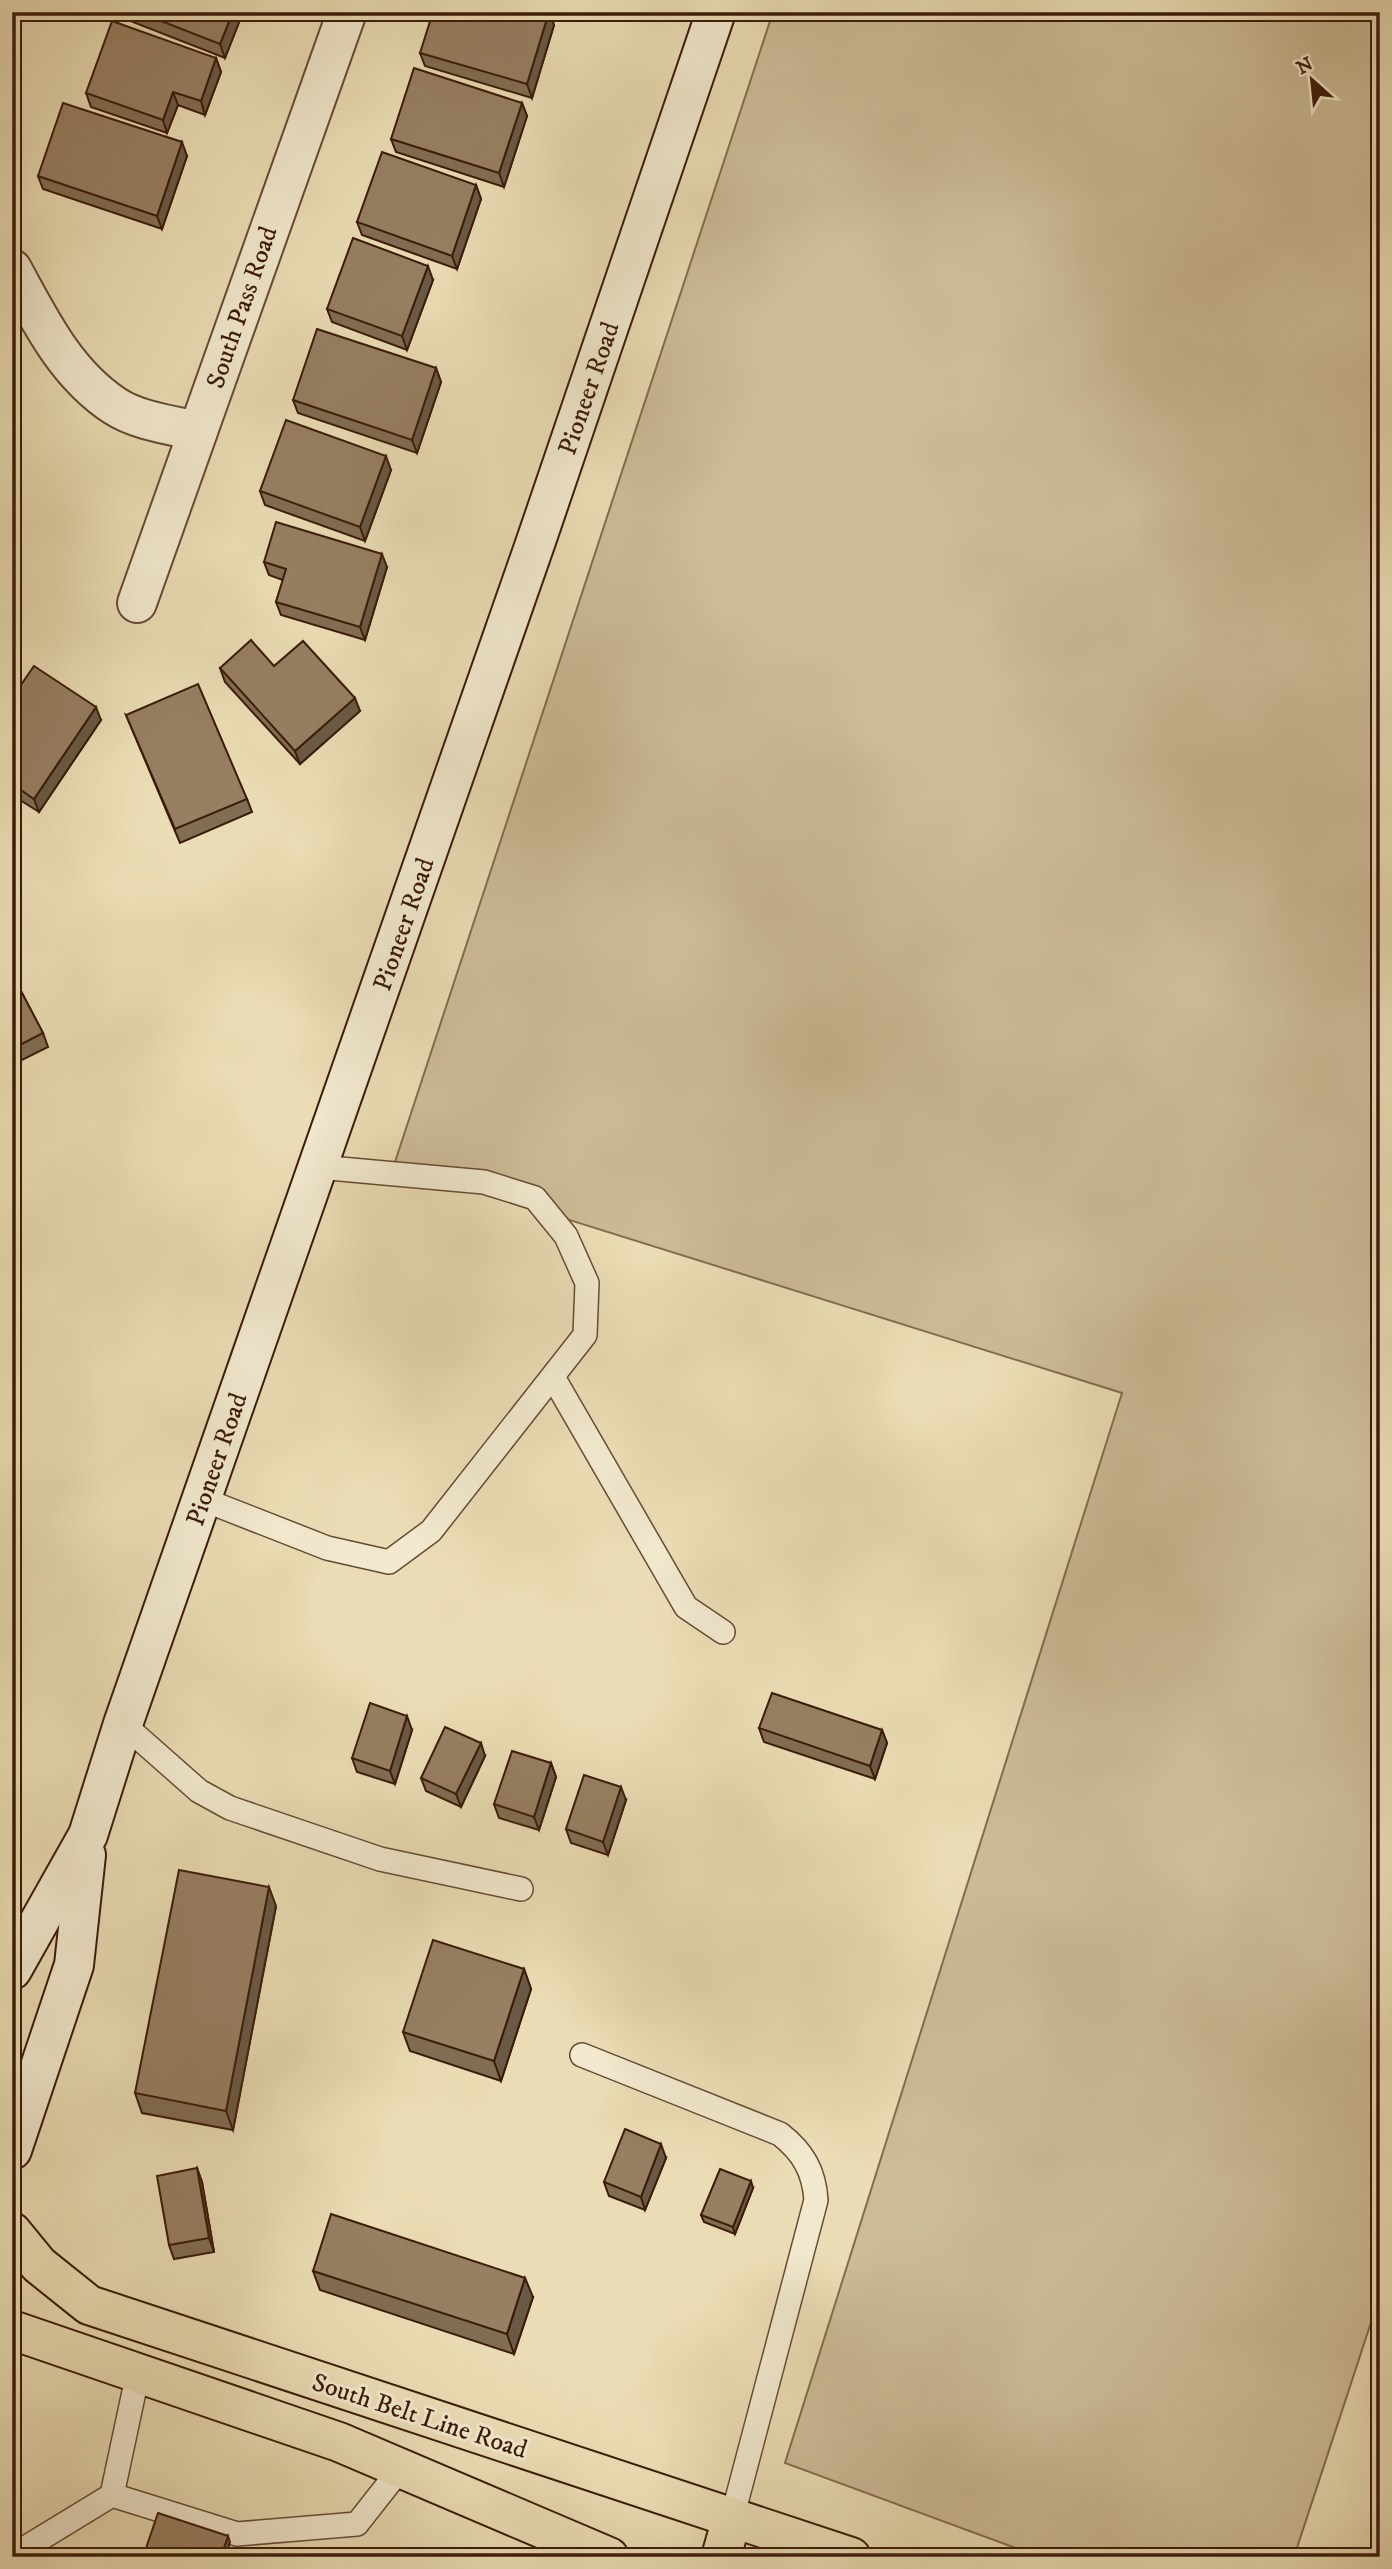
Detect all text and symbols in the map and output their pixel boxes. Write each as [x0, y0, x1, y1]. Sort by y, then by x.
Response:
north arrow [1276, 46, 1346, 116]
text: N [1293, 52, 1317, 80]
street label: South Pass Road [199, 222, 286, 393]
street label: Pioneer Road [551, 318, 628, 459]
street label: Pioneer Road [366, 854, 443, 995]
street label: Pioneer Road [179, 1389, 256, 1530]
street label: South Belt Line Road [308, 2366, 531, 2467]

